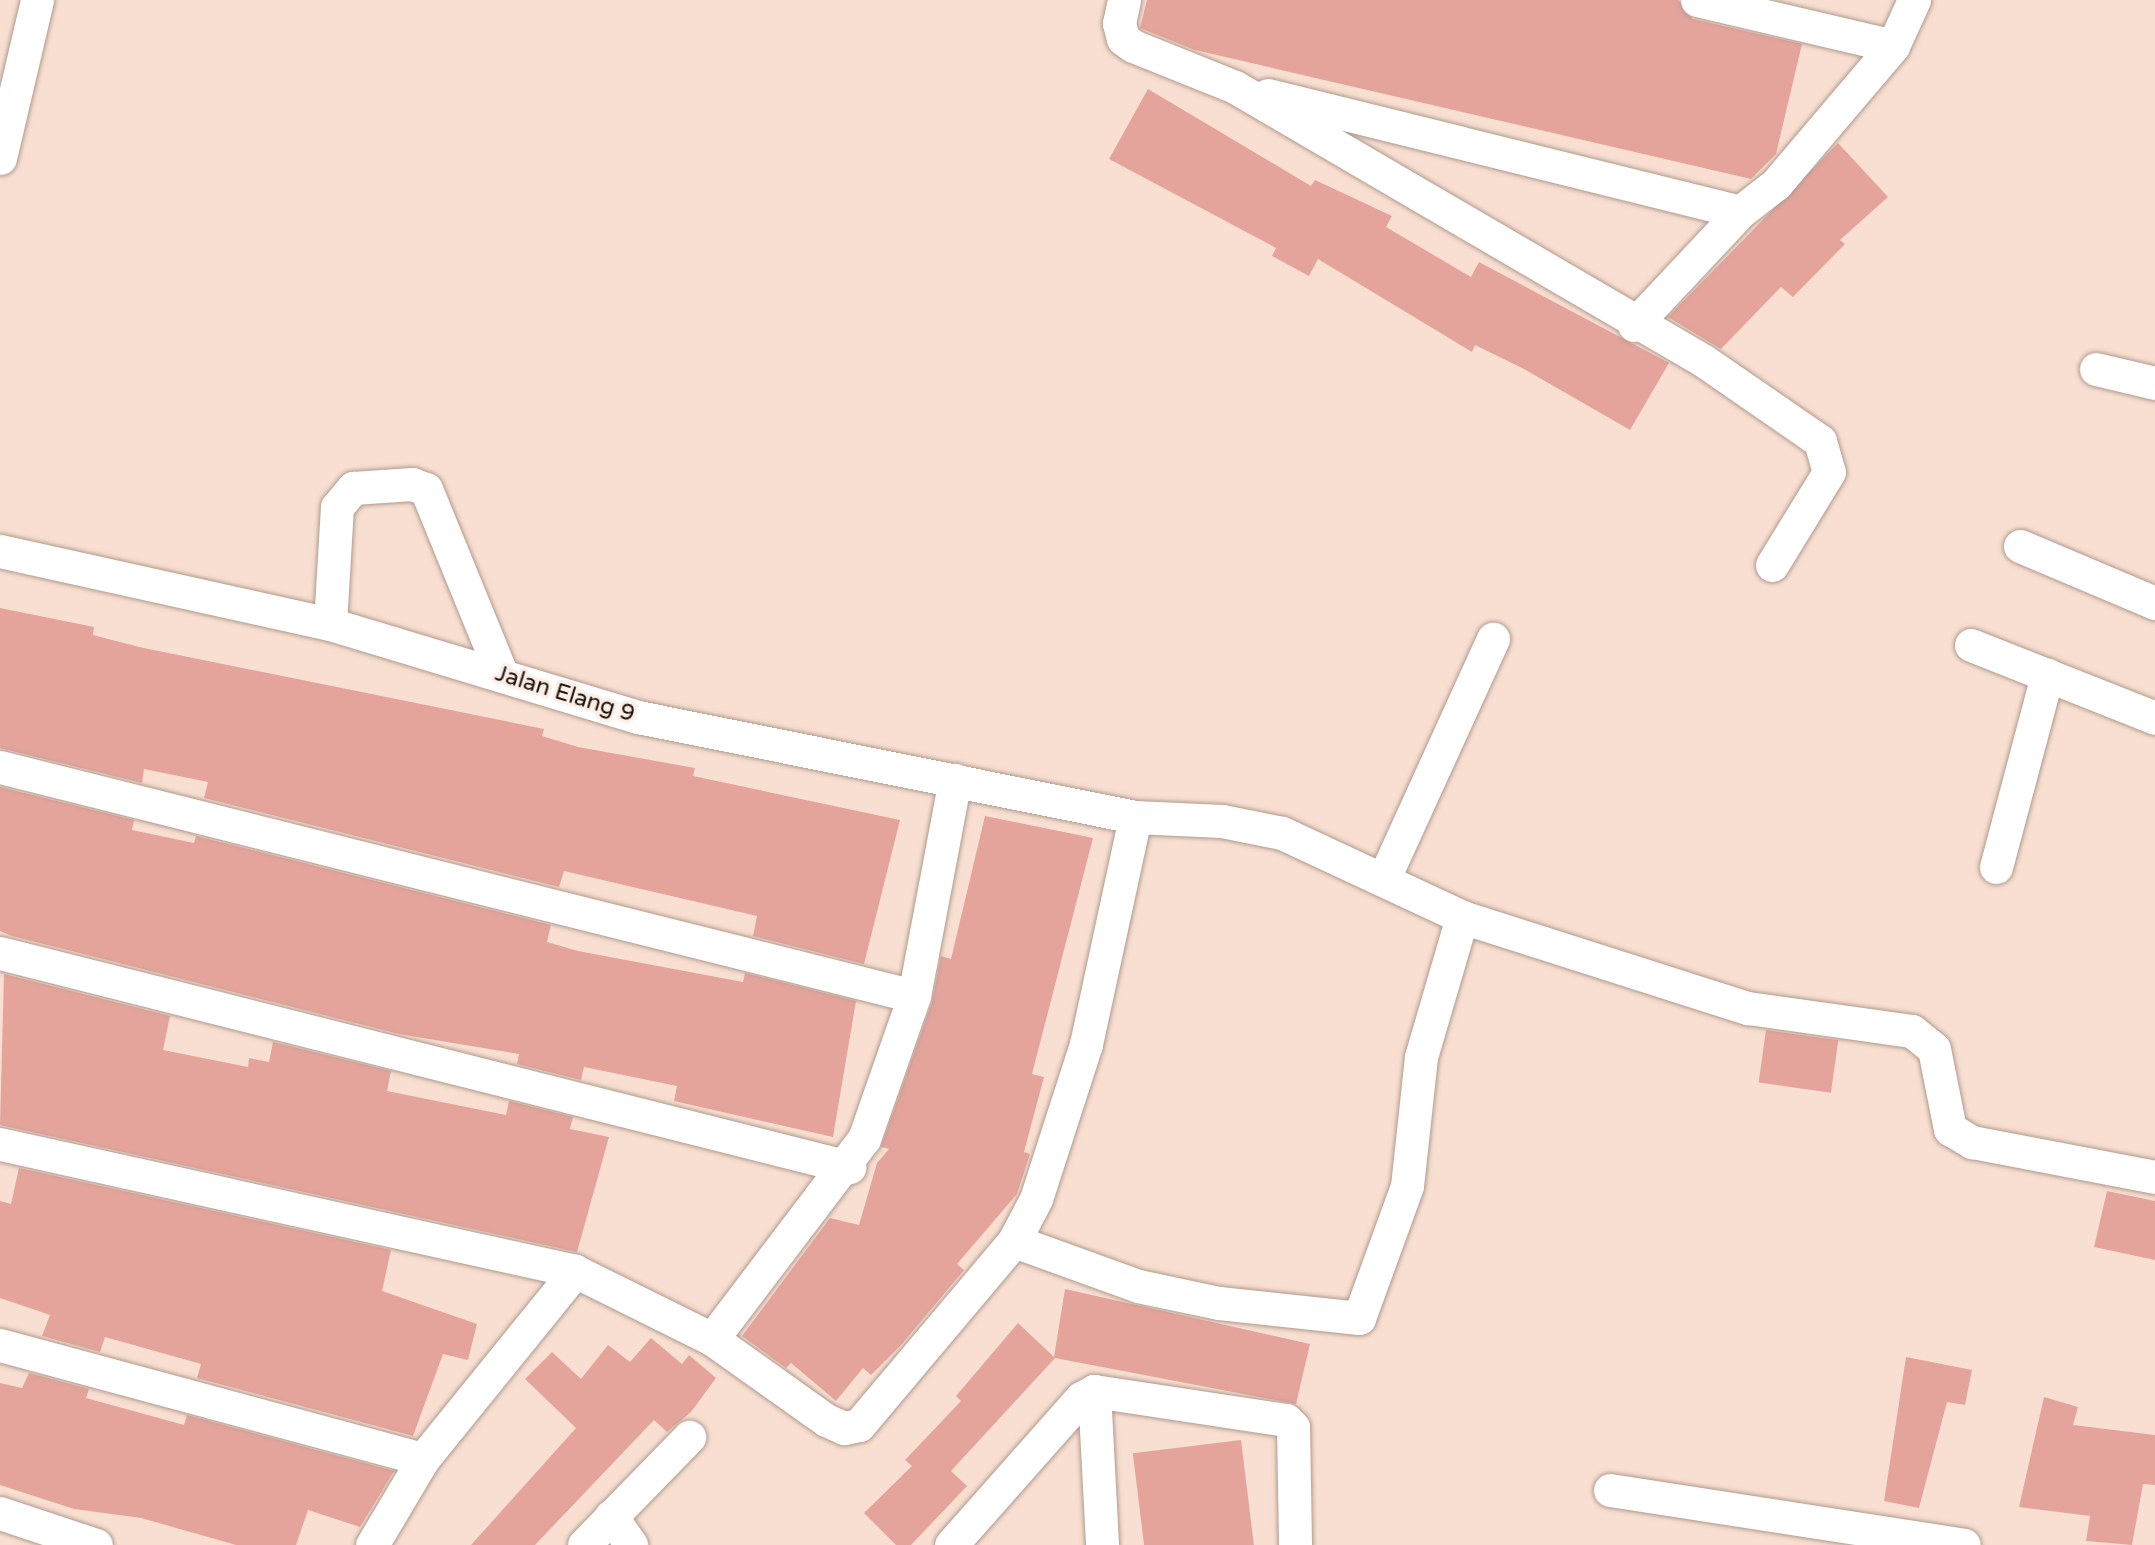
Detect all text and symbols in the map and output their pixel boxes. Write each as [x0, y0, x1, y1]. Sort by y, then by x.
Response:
street label: Jalan Elang 9 [492, 660, 638, 728]

